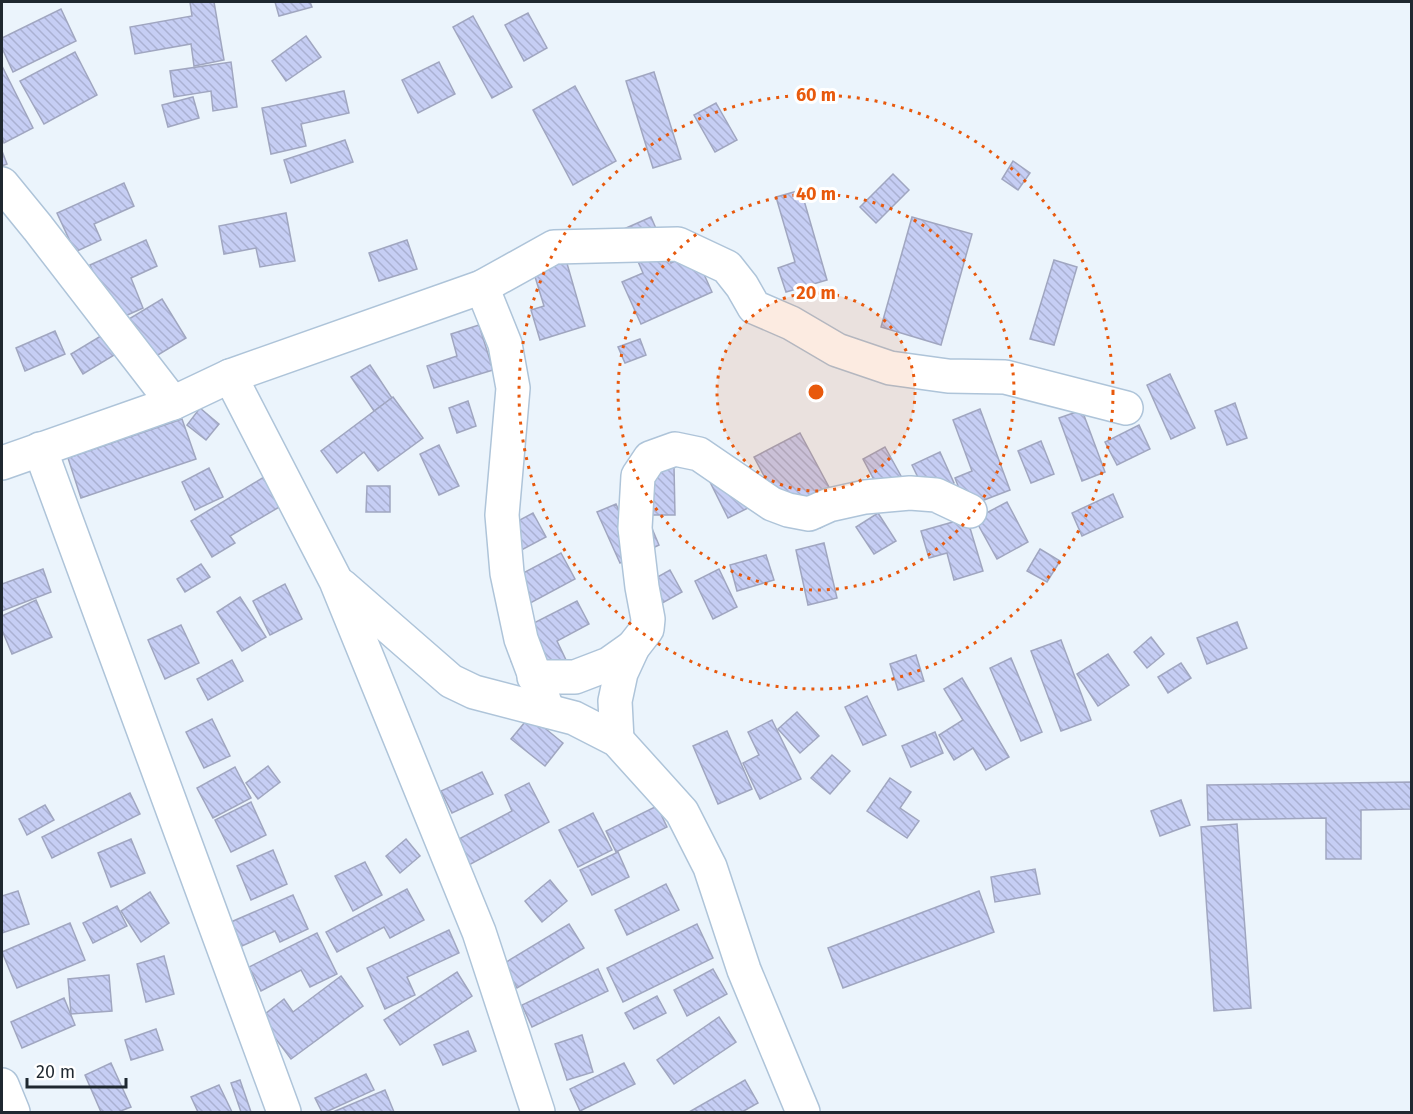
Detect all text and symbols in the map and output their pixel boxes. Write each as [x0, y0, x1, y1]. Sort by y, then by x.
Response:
text: 60 m [796, 84, 836, 106]
text: 40 m [796, 183, 836, 205]
text: 20 m [796, 282, 836, 304]
centre of rings [806, 382, 826, 402]
scale bar [27, 1051, 126, 1089]
text: 20 m [36, 1061, 75, 1083]

